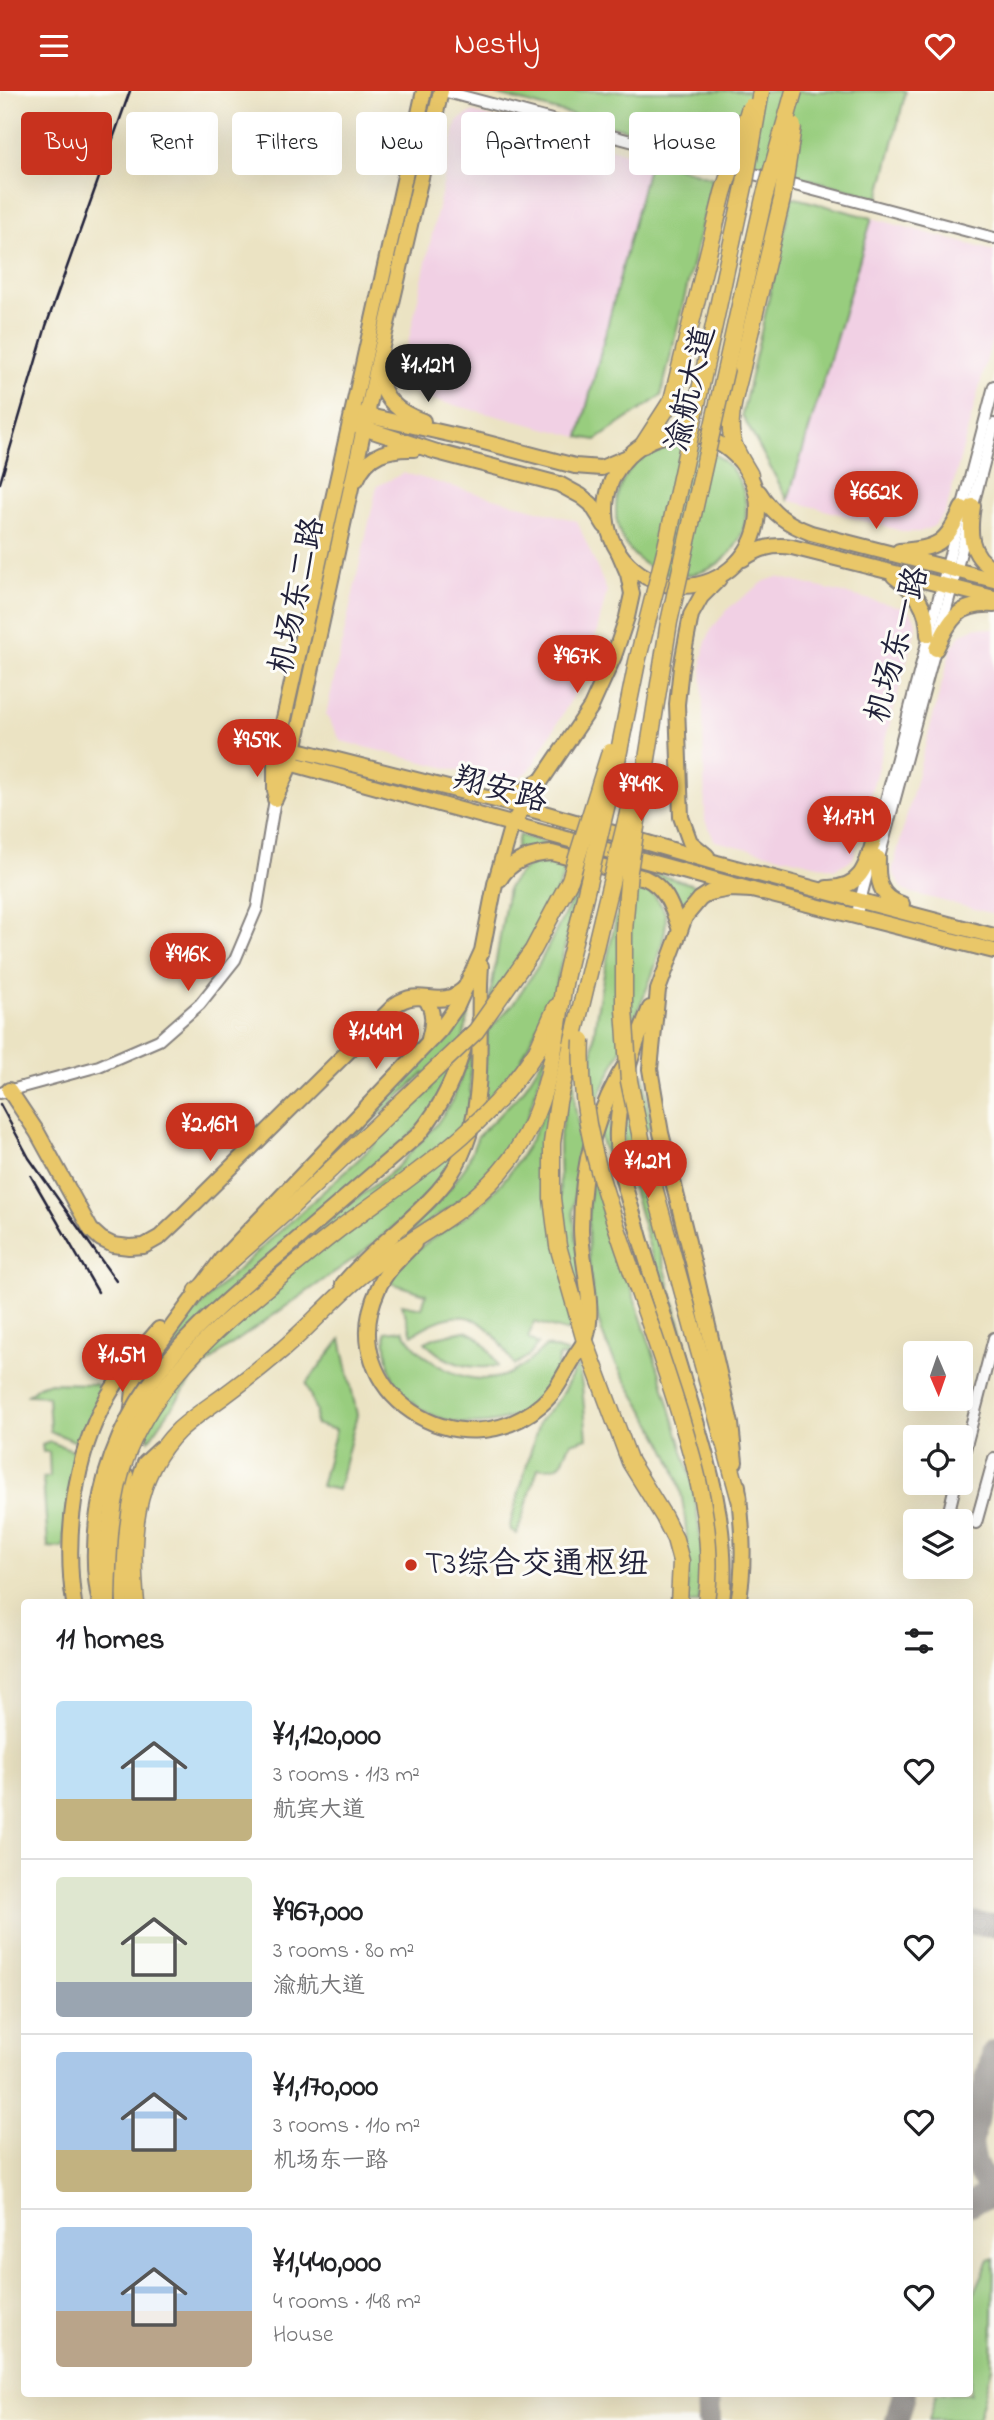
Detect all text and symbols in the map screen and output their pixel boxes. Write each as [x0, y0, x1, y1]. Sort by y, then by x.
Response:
text: Nestly [454, 22, 540, 69]
icon: menu [35, 27, 73, 65]
icon: heart [921, 27, 959, 65]
chip: Buy [21, 112, 112, 175]
chip: Rent [126, 112, 218, 175]
chip: Filters [232, 112, 342, 175]
chip: New [356, 112, 447, 175]
chip: Apartment [461, 112, 615, 175]
chip: House [629, 112, 740, 175]
street label: 渝航大道 [655, 321, 729, 457]
pin: ¥1.12M [371, 345, 485, 404]
text: ¥1.12M [401, 350, 455, 383]
pin: ¥662K [827, 471, 925, 531]
text: ¥662K [850, 477, 902, 510]
street label: 机场东二路 [259, 513, 339, 679]
street label: 机场东一路 [856, 562, 942, 728]
pin: ¥967K [528, 635, 626, 695]
text: ¥967K [554, 641, 600, 674]
pin: ¥959K [208, 719, 306, 779]
text: ¥959K [233, 725, 281, 758]
street label: 翔安路 [448, 756, 552, 826]
pin: ¥949K [592, 763, 690, 823]
text: ¥949K [619, 769, 663, 802]
pin: ¥1.17M [792, 797, 906, 856]
text: ¥1.17M [823, 802, 875, 835]
pin: ¥916K [139, 933, 237, 993]
text: ¥916K [166, 939, 210, 972]
pin: ¥1.44M [319, 1011, 433, 1071]
text: ¥1.44M [349, 1017, 403, 1050]
pin: ¥2.16M [153, 1103, 267, 1163]
text: ¥2.16M [182, 1109, 238, 1142]
pin: ¥1.2M [599, 1141, 697, 1200]
text: ¥1.2M [625, 1146, 671, 1179]
pin: ¥1.5M [73, 1335, 171, 1394]
text: ¥1.5M [98, 1340, 146, 1373]
north arrow [903, 1341, 973, 1411]
map controls [903, 1341, 973, 1579]
button: locate [903, 1425, 973, 1495]
button: layers [903, 1509, 973, 1579]
place label: T3综合交通枢纽 [425, 1542, 649, 1589]
marker: T3综合交通枢纽 [403, 1557, 419, 1573]
text: 11 homes [56, 1619, 164, 1663]
icon: filters [900, 1622, 938, 1660]
text: ¥1,120,000 [273, 1715, 381, 1759]
icon: home [112, 1729, 196, 1813]
icon: heart [900, 1752, 938, 1790]
text: 3 rooms · 113 m² [273, 1759, 420, 1792]
text: 航宾大道 [273, 1794, 365, 1827]
text: ¥967,000 [273, 1891, 363, 1935]
icon: home [112, 1905, 196, 1989]
icon: heart [900, 1928, 938, 1966]
text: 3 rooms · 80 m² [273, 1935, 414, 1968]
text: 渝航大道 [273, 1970, 365, 2003]
text: ¥1,170,000 [273, 2066, 378, 2110]
icon: home [112, 2080, 196, 2164]
icon: heart [900, 2103, 938, 2141]
text: 3 rooms · 110 m² [273, 2110, 420, 2143]
text: 机场东一路 [273, 2145, 388, 2178]
text: ¥1,440,000 [273, 2242, 381, 2286]
icon: home [112, 2255, 196, 2339]
icon: heart [900, 2278, 938, 2316]
text: 4 rooms · 148 m² [273, 2286, 421, 2319]
text: House [273, 2319, 333, 2352]

